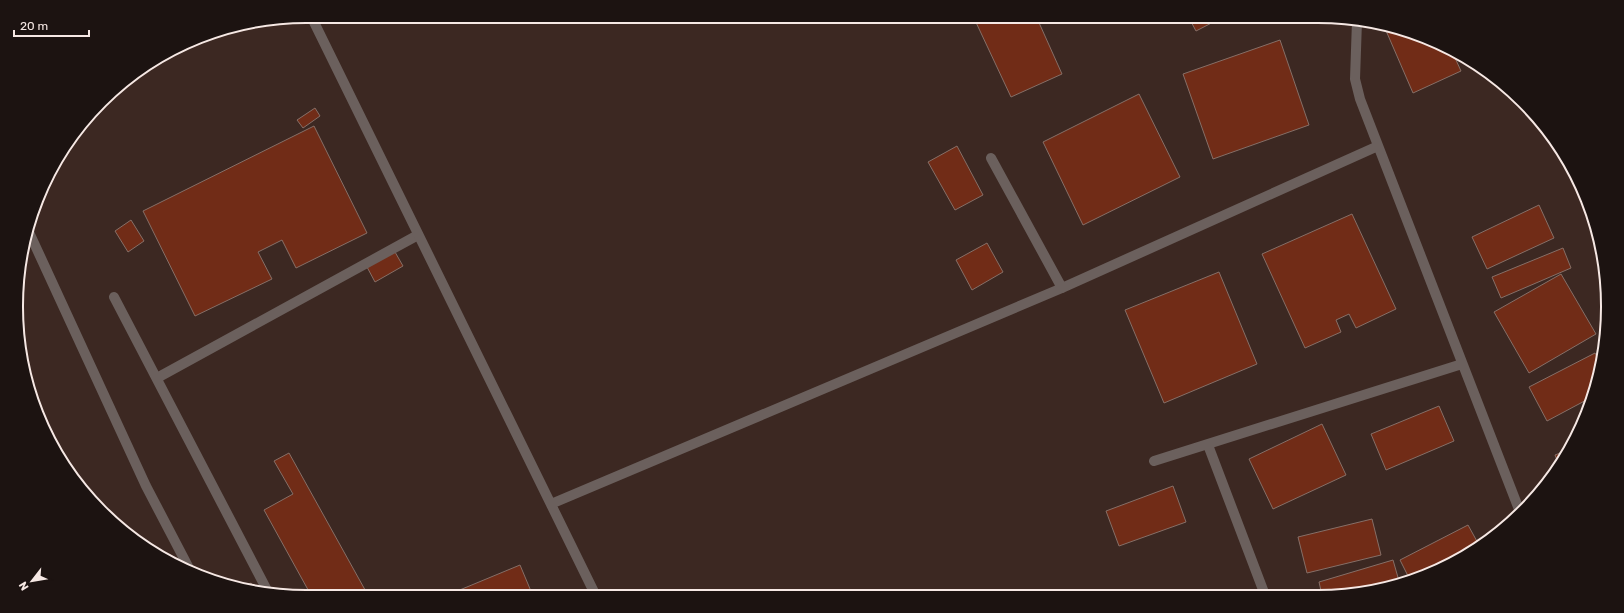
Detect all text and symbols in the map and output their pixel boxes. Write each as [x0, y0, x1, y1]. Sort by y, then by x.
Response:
scale bar [14, 12, 89, 38]
text: 20 m [20, 19, 48, 33]
north arrow [12, 561, 52, 601]
text: N [16, 579, 31, 593]

